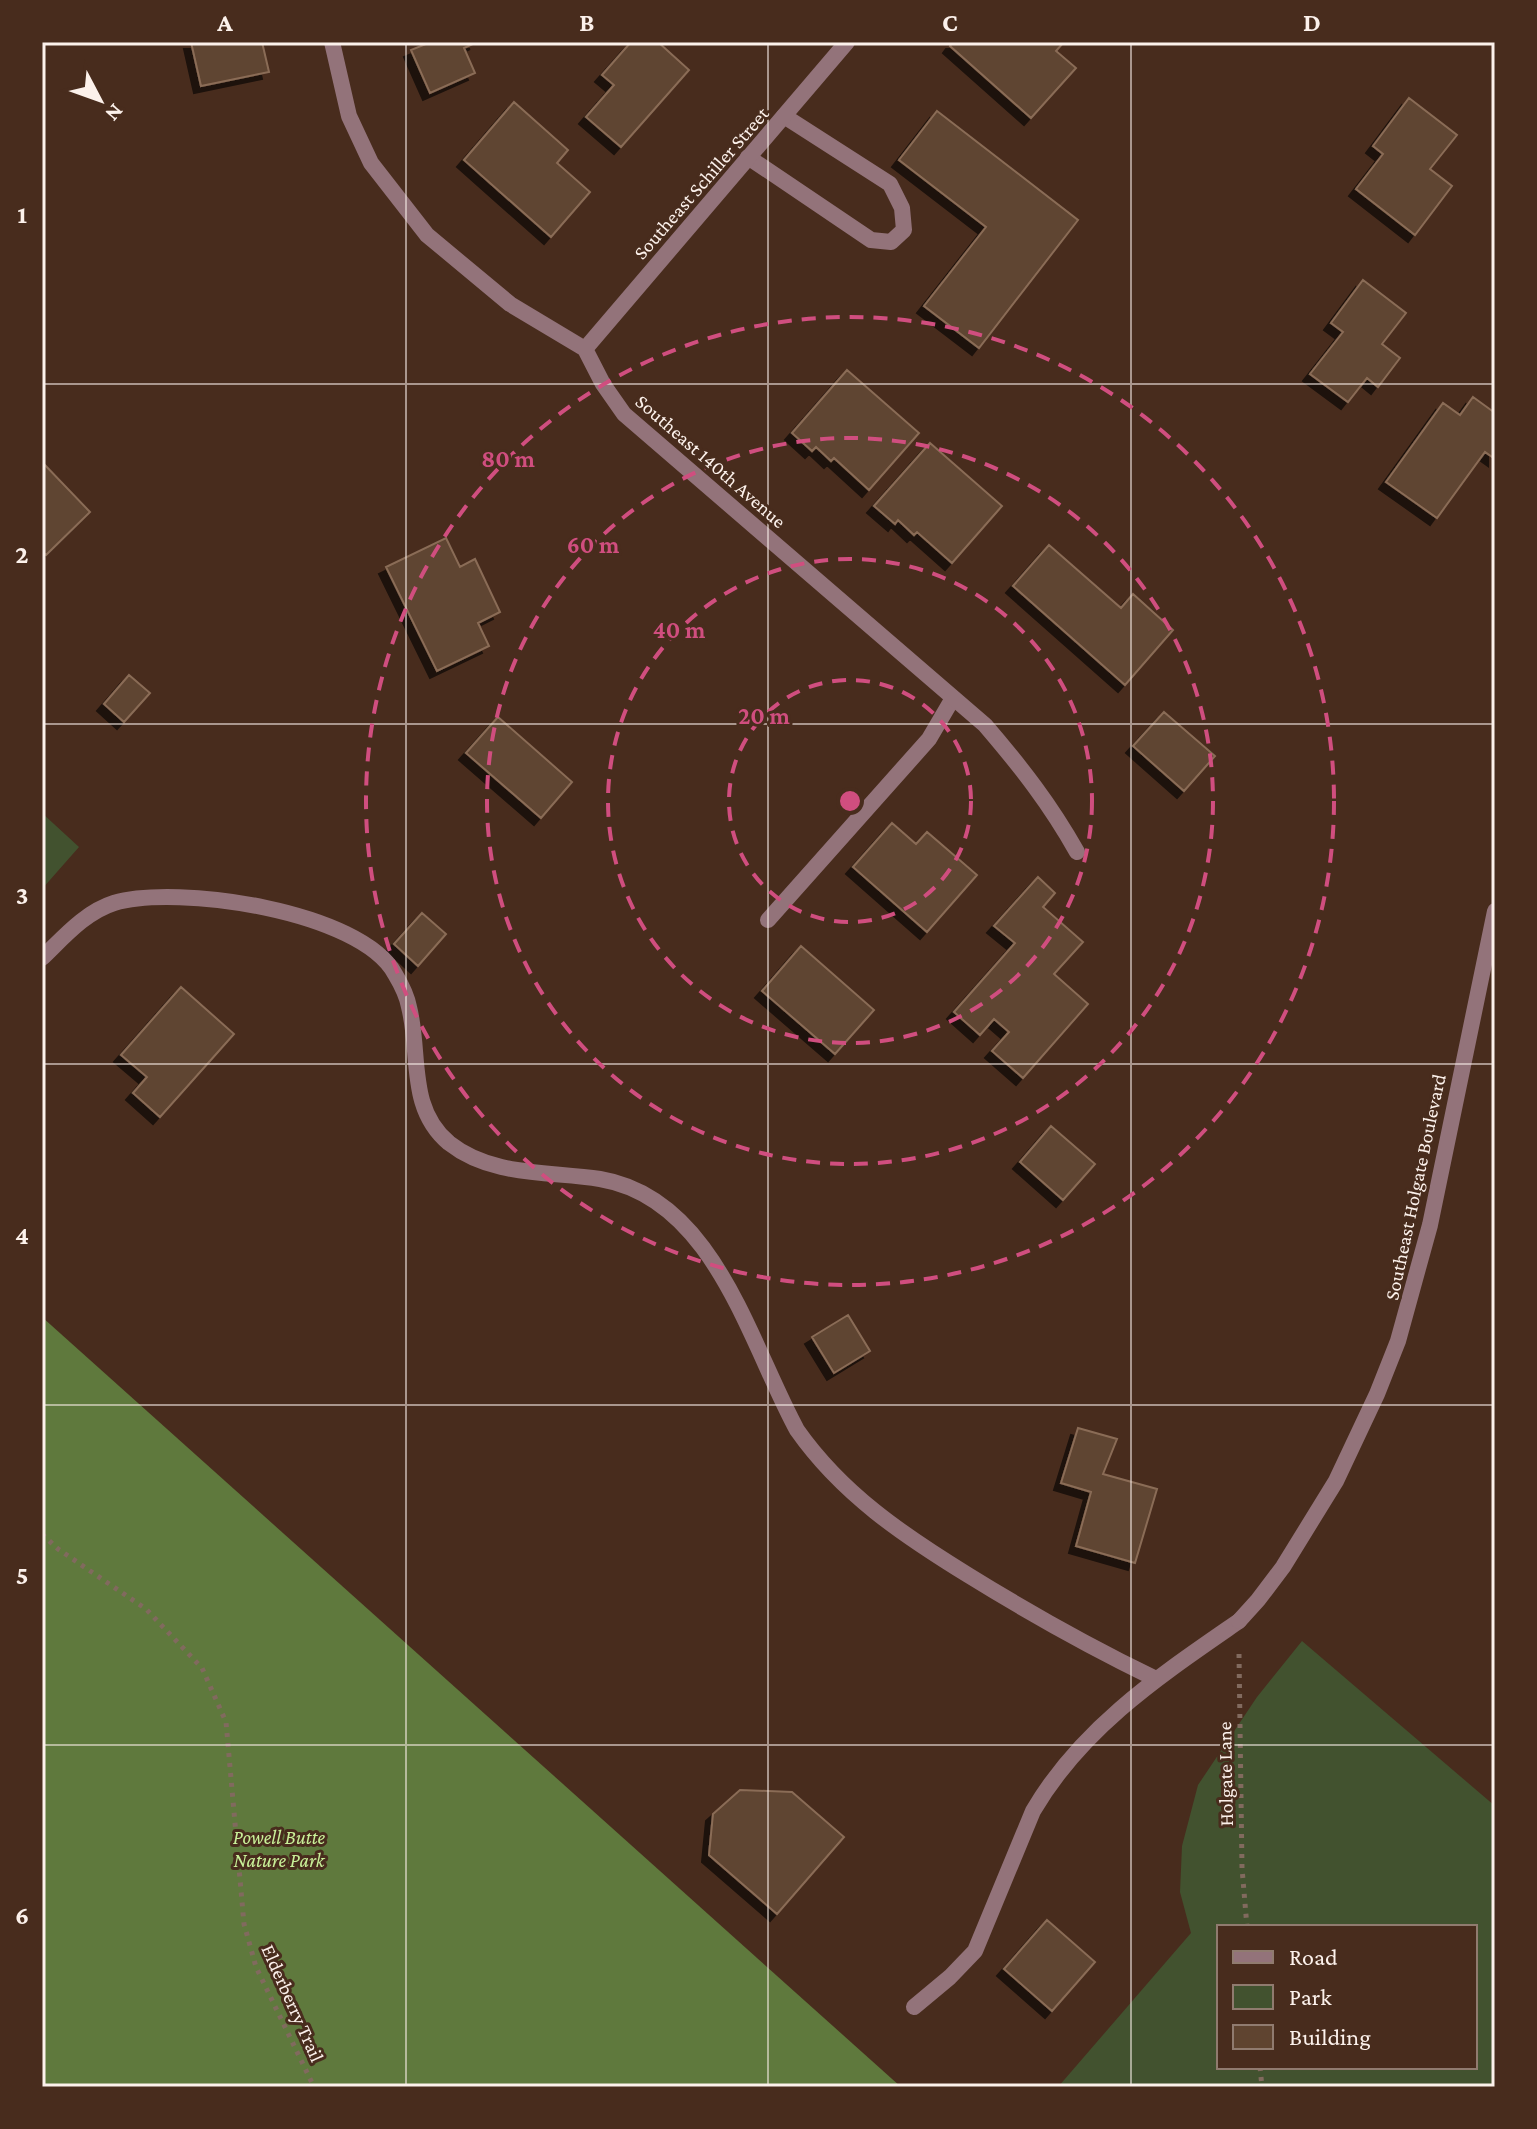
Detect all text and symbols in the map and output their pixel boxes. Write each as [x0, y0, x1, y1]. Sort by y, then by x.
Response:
text: A [216, 8, 233, 37]
text: B [579, 8, 595, 37]
text: C [942, 8, 958, 37]
text: D [1303, 8, 1321, 37]
north arrow [60, 60, 140, 140]
text: N [100, 99, 129, 127]
street label: Southeast Schiller Street [629, 102, 773, 263]
text: 1 [17, 200, 27, 229]
street label: Southeast 140th Avenue [631, 390, 791, 532]
text: 80 m [481, 445, 535, 472]
text: 60 m [567, 531, 620, 558]
text: 2 [15, 540, 29, 569]
text: 40 m [653, 616, 706, 643]
text: 20 m [738, 702, 791, 729]
centre of rings [836, 787, 864, 815]
text: 3 [16, 881, 28, 910]
street label: Southeast Holgate Boulevard [1380, 1071, 1451, 1302]
text: 4 [15, 1221, 29, 1250]
text: 5 [16, 1561, 28, 1590]
street label: Holgate Lane [1213, 1721, 1238, 1827]
park label: Powell Butte Nature Park [233, 1826, 326, 1871]
text: 6 [15, 1901, 29, 1930]
legend [1217, 1925, 1477, 2069]
street label: Elderberry Trail [256, 1941, 329, 2065]
text: Road [1289, 1943, 1338, 1970]
text: Park [1289, 1983, 1332, 2010]
text: Building [1289, 2023, 1371, 2050]

